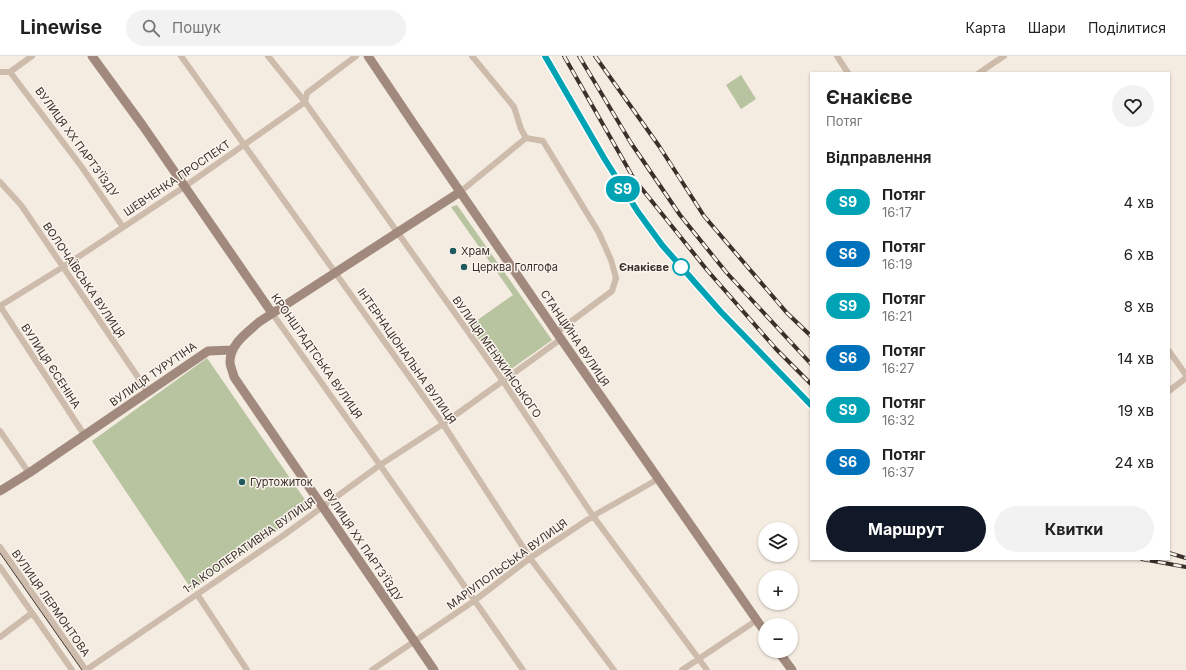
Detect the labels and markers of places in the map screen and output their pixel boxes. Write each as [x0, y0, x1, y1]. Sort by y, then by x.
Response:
place label: Храм [461, 244, 490, 258]
marker: Храм [448, 246, 458, 256]
marker: Єнакієве [672, 258, 690, 276]
place label: Церква Голгофа [472, 260, 558, 274]
place label: Єнакієве [619, 260, 669, 274]
marker: Церква Голгофа [459, 262, 469, 272]
place label: Гуртожиток [250, 475, 313, 489]
marker: Гуртожиток [237, 477, 247, 487]

